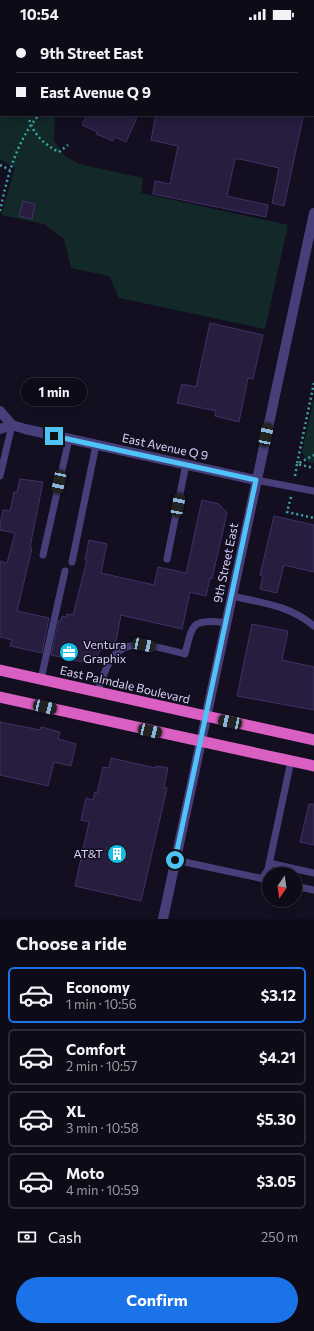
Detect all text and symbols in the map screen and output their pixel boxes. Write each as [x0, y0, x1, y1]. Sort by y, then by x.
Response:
text: 10:54 [20, 5, 59, 23]
text: 9th Street East [40, 44, 143, 62]
text: East Avenue Q 9 [40, 83, 151, 101]
callout: 1 min [21, 378, 87, 406]
text: 1 min [39, 384, 69, 400]
car [258, 422, 274, 448]
route end [45, 427, 63, 445]
street label: East Avenue Q 9 [121, 430, 210, 462]
car [51, 469, 67, 495]
car [170, 492, 186, 518]
street label: 9th Street East [210, 521, 240, 604]
place label: Ventura Graphix [83, 637, 127, 665]
car [131, 637, 157, 653]
office icon: Ventura Graphix [58, 641, 80, 663]
street label: East Palmdale Boulevard [59, 662, 192, 706]
car [32, 698, 58, 716]
car [217, 714, 243, 730]
car [137, 722, 163, 740]
building icon: AT&T [106, 843, 128, 865]
place label: AT&T [73, 846, 103, 860]
route start [166, 851, 184, 869]
north arrow [262, 867, 302, 907]
map controls [262, 867, 302, 907]
text: Choose a ride [16, 932, 127, 954]
icon: car [18, 977, 54, 1013]
text: Economy [66, 978, 130, 996]
text: $3.12 [261, 986, 296, 1004]
text: 1 min · 10:56 [66, 996, 137, 1012]
icon: car [18, 1039, 54, 1075]
text: Comfort [66, 1040, 126, 1058]
text: $4.21 [259, 1048, 296, 1066]
text: 2 min · 10:57 [66, 1058, 137, 1074]
icon: car [18, 1101, 54, 1137]
text: XL [66, 1102, 85, 1120]
text: $5.30 [256, 1110, 296, 1128]
text: 3 min · 10:58 [66, 1120, 139, 1136]
icon: car [18, 1163, 54, 1199]
text: Moto [66, 1164, 105, 1182]
text: $3.05 [256, 1172, 296, 1190]
text: 4 min · 10:59 [66, 1182, 139, 1198]
icon: cash [16, 1226, 38, 1248]
text: Cash [48, 1228, 82, 1246]
text: 250 m [261, 1229, 298, 1245]
button: Confirm [16, 1277, 298, 1323]

